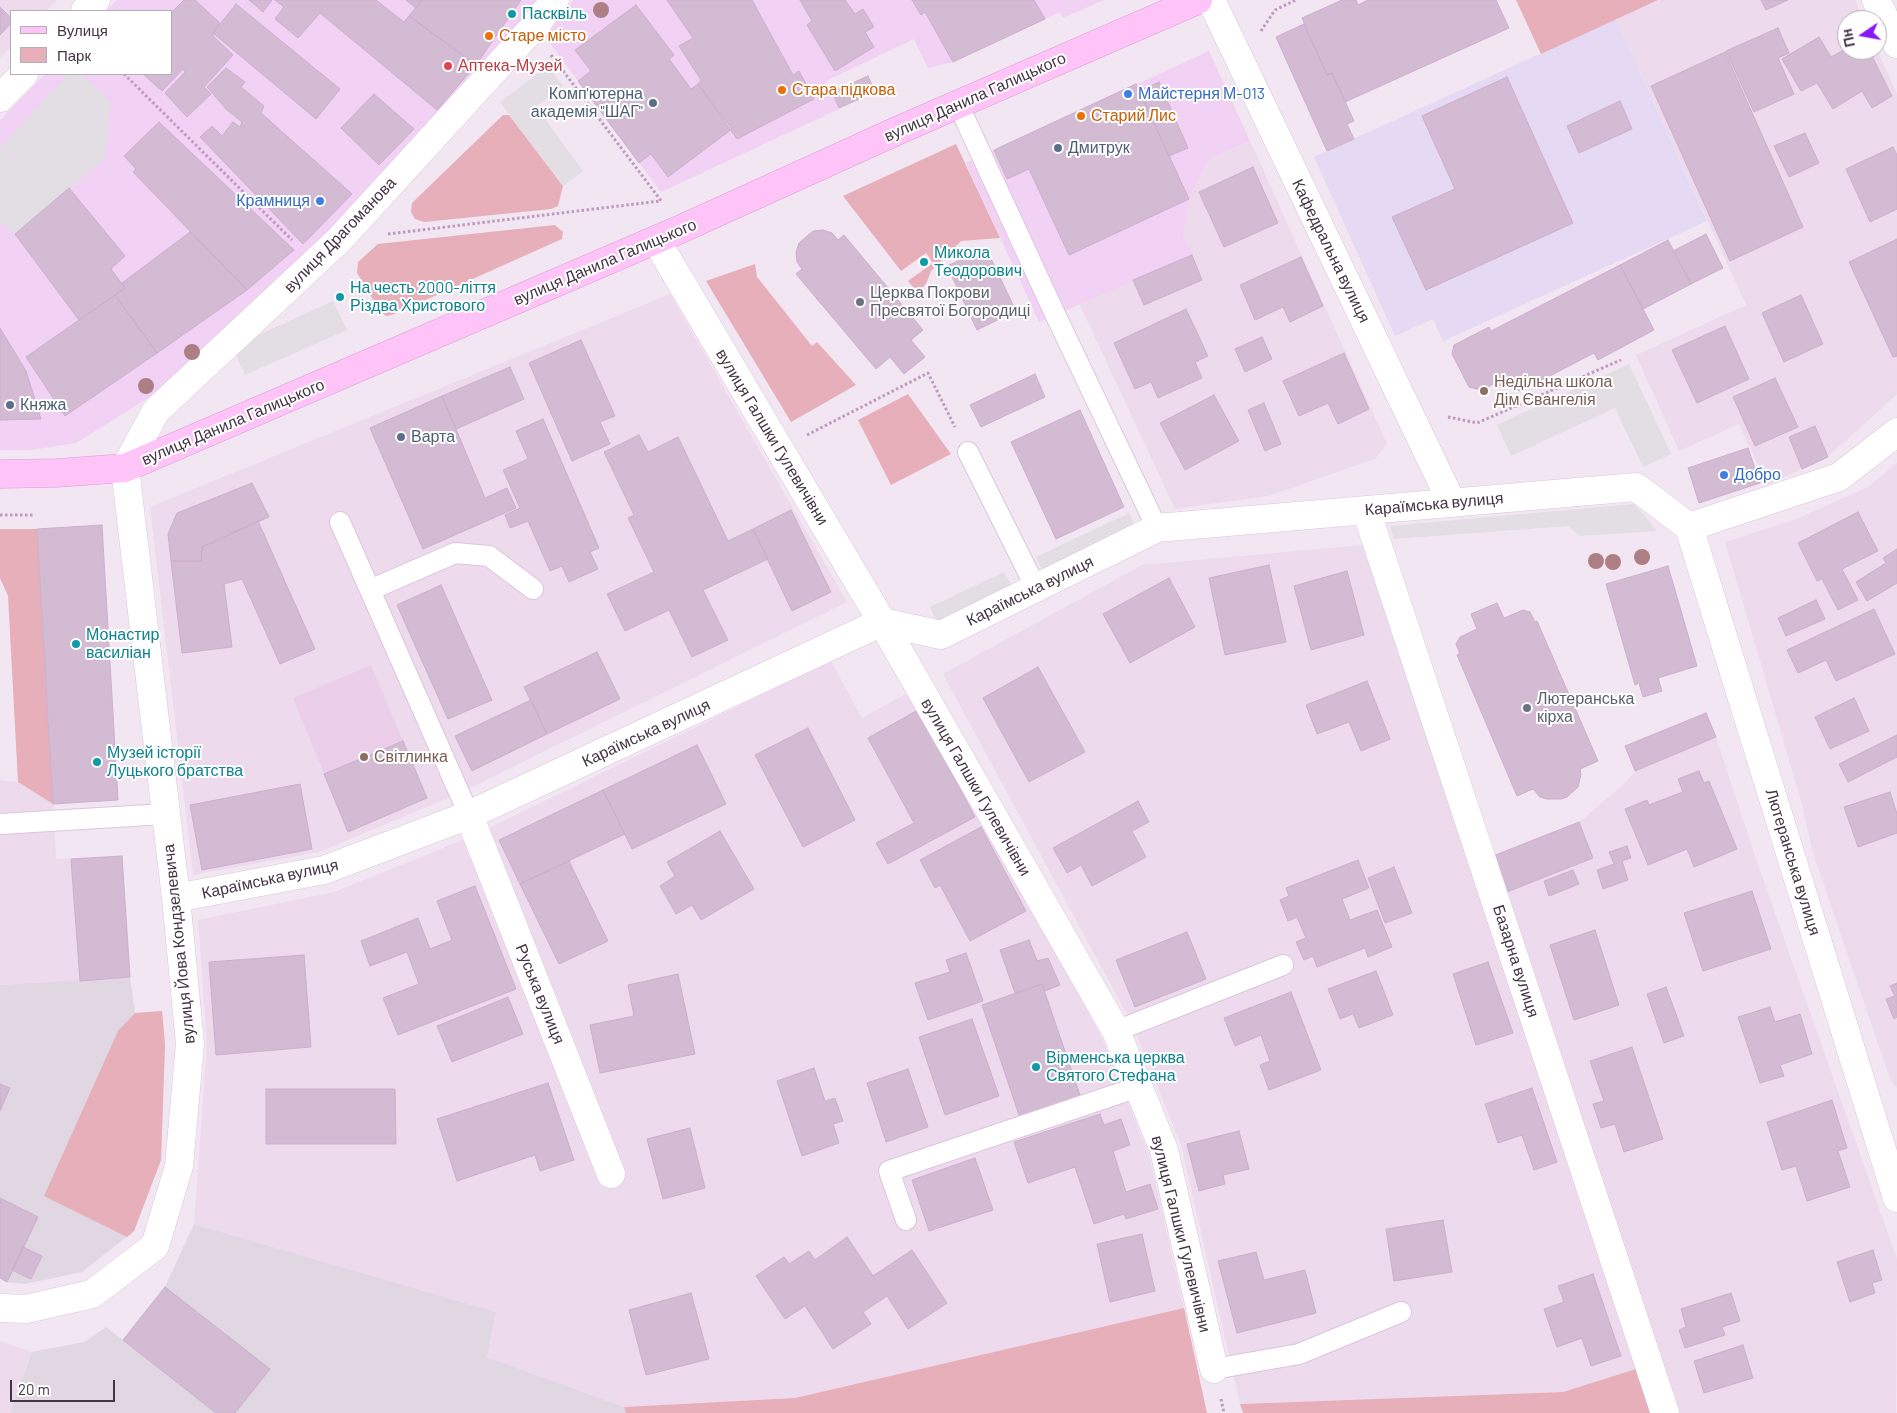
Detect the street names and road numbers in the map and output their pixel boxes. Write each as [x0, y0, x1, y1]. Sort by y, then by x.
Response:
street label: вулиця Данила Галицького [881, 48, 1069, 146]
street label: вулиця Драгоманова [280, 173, 400, 297]
street label: Кафедральна вулиця [1288, 176, 1374, 326]
street label: вулиця Данила Галицького [511, 215, 699, 309]
street label: вулиця Галшки Гулевичівни [712, 345, 832, 529]
street label: вулиця Данила Галицького [139, 375, 327, 469]
street label: Караїмська вулиця [1364, 488, 1504, 520]
street label: Караїмська вулиця [963, 552, 1097, 630]
street label: Караїмська вулиця [579, 695, 713, 771]
street label: вулиця Галшки Гулевичівни [917, 695, 1035, 879]
street label: Лютеранська вулиця [1762, 786, 1824, 938]
street label: вулиця Йова Кондзелевича [159, 843, 199, 1045]
street label: Караїмська вулиця [200, 855, 340, 903]
street label: Базарна вулиця [1489, 902, 1543, 1020]
street label: Руська вулиця [511, 941, 569, 1047]
street label: вулиця Галшки Гулевичівни [1147, 1134, 1215, 1334]

